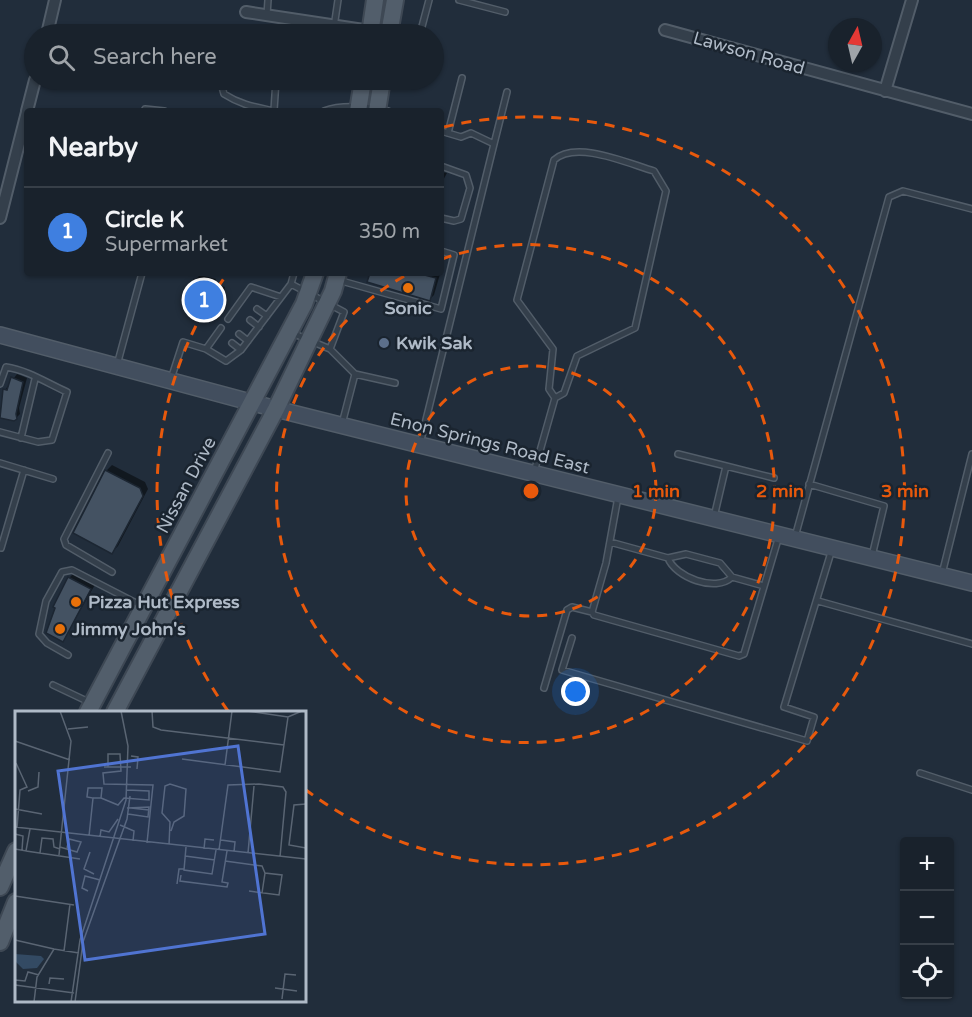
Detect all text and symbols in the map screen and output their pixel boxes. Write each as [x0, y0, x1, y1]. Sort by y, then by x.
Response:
north arrow [828, 18, 882, 72]
search box [24, 24, 444, 90]
street label: Lawson Road [691, 27, 807, 79]
icon: search [45, 41, 78, 74]
text: Search here [93, 44, 217, 70]
text: Nearby [48, 132, 138, 163]
text: Circle K [105, 207, 184, 233]
text: 1 [61, 220, 74, 244]
text: 350 m [359, 220, 420, 244]
text: Supermarket [105, 233, 228, 257]
pin: 1 [184, 278, 224, 322]
marker: Sonic [401, 281, 415, 295]
place label: Sonic [384, 297, 432, 319]
place label: Kwik Sak [396, 332, 472, 354]
marker: Kwik Sak [377, 336, 391, 350]
street label: Enon Springs Road East [388, 408, 592, 479]
street label: Nissan Drive [151, 433, 221, 537]
text: 1 min [632, 480, 680, 502]
text: 2 min [756, 480, 804, 502]
text: 3 min [881, 480, 929, 502]
centre of rings [521, 481, 541, 501]
place label: Pizza Hut Express [88, 591, 240, 613]
marker: Pizza Hut Express [69, 595, 83, 609]
place label: Jimmy John's [71, 618, 186, 640]
marker: Jimmy John's [53, 622, 67, 636]
your location [561, 677, 590, 706]
inset map [15, 711, 306, 1002]
map controls [900, 837, 954, 999]
button: + [900, 837, 954, 891]
button: − [900, 891, 954, 945]
button: locate [900, 945, 954, 999]

